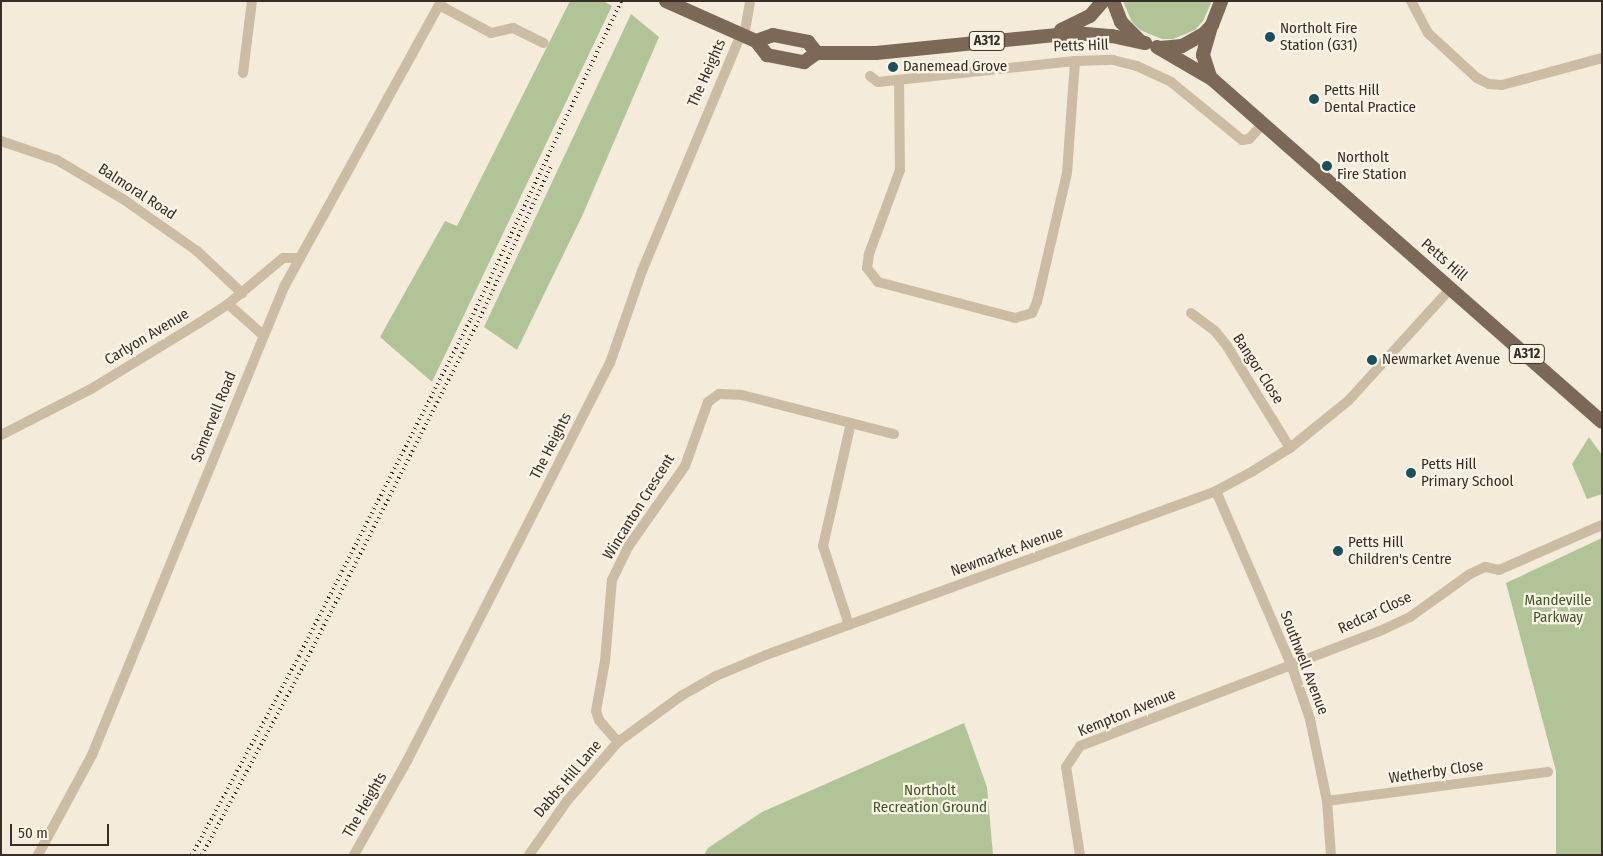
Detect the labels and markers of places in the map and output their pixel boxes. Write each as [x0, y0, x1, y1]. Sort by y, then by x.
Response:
place label: Northolt Fire Station (G31) [1280, 19, 1357, 54]
marker: Northolt Fire Station (G31) [1264, 31, 1276, 43]
place label: Danemead Grove [903, 58, 1007, 76]
marker: Danemead Grove [887, 61, 899, 73]
place label: Petts Hill Dental Practice [1324, 81, 1416, 116]
marker: Petts Hill Dental Practice [1308, 93, 1320, 105]
place label: Northolt Fire Station [1337, 148, 1407, 183]
marker: Northolt Fire Station [1321, 160, 1333, 172]
place label: Newmarket Avenue [1382, 351, 1500, 369]
marker: Newmarket Avenue [1366, 354, 1378, 366]
place label: Petts Hill Primary School [1421, 455, 1513, 490]
marker: Petts Hill Primary School [1405, 467, 1417, 479]
place label: Petts Hill Children's Centre [1348, 533, 1452, 568]
marker: Petts Hill Children's Centre [1332, 545, 1344, 557]

